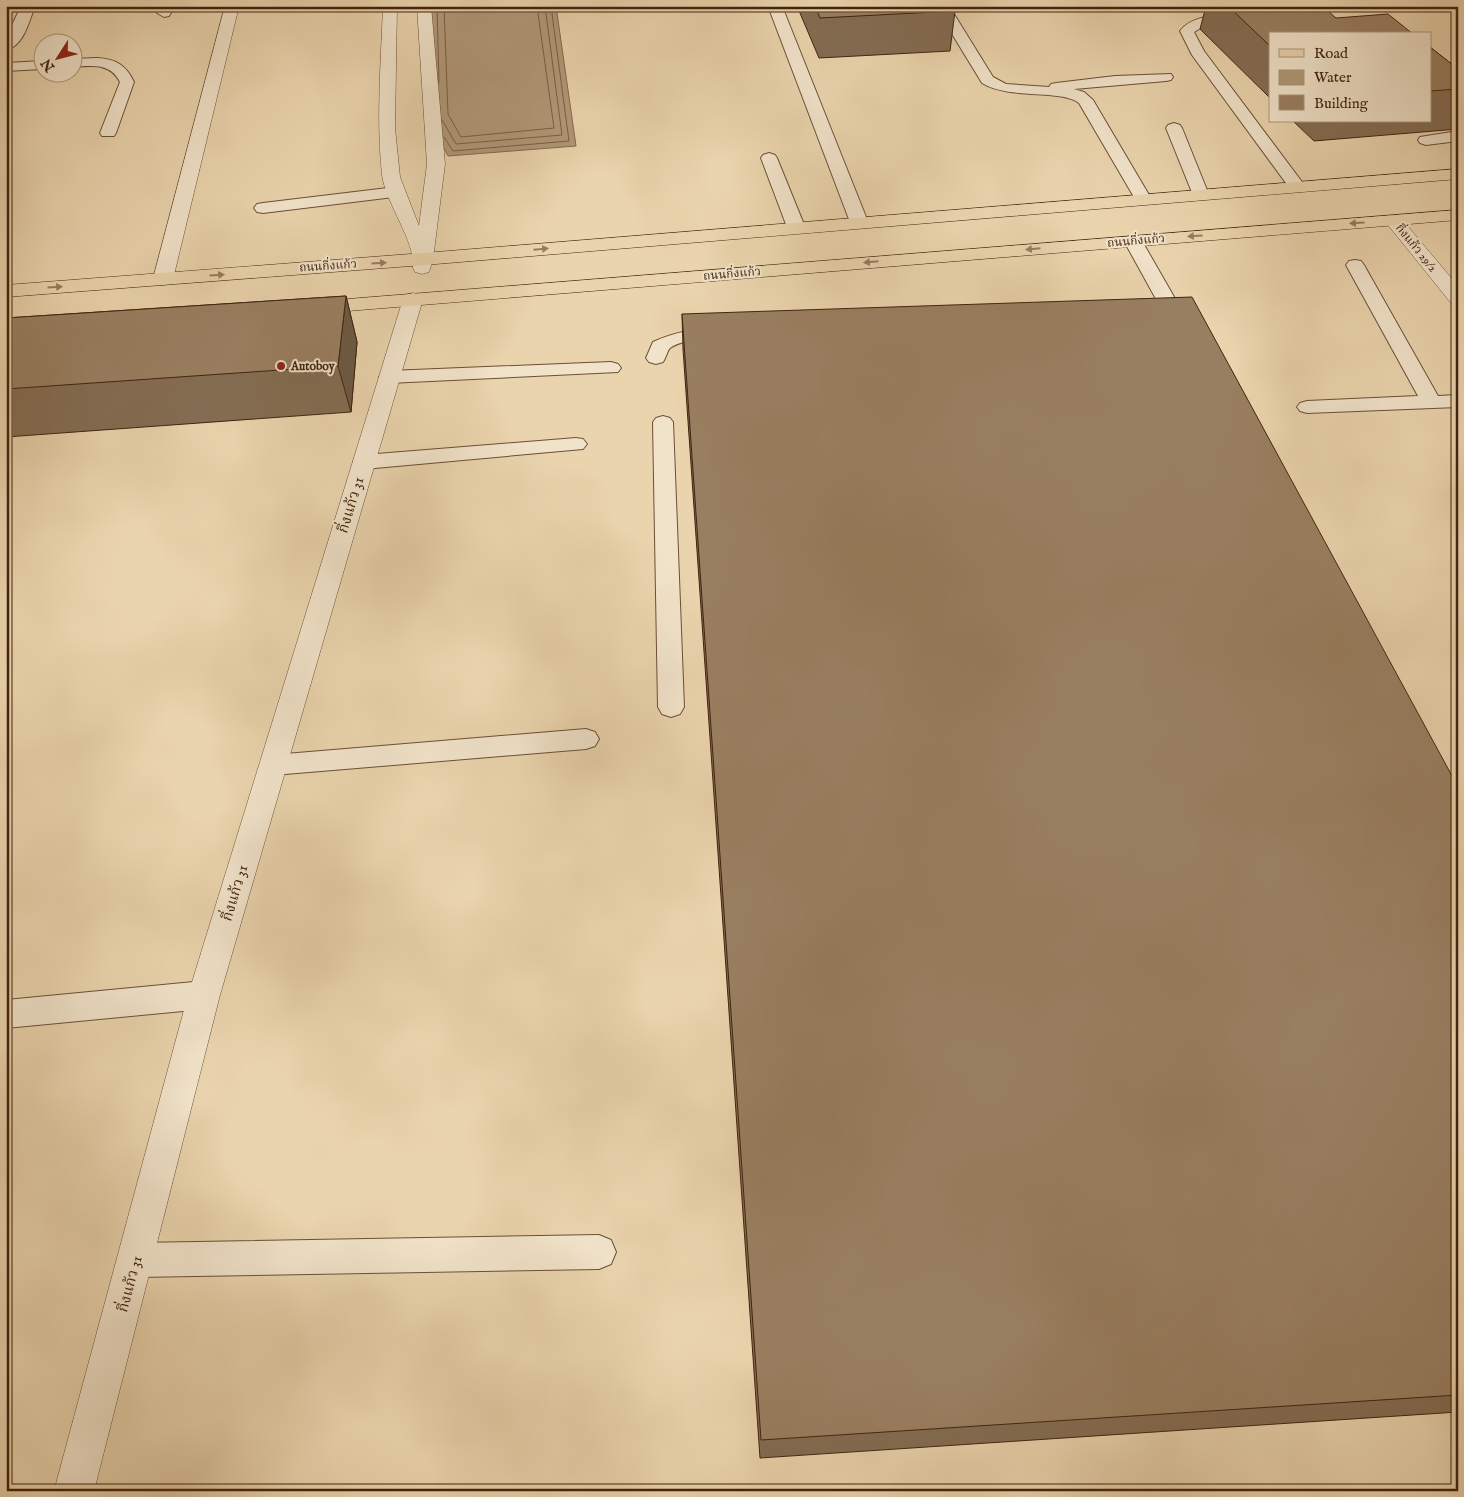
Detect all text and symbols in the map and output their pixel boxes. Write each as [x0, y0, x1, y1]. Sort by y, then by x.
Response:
north arrow [32, 32, 82, 82]
legend [1269, 32, 1432, 122]
text: Road [1314, 44, 1349, 63]
text: N [37, 55, 60, 76]
text: Water [1314, 68, 1352, 87]
text: Building [1314, 94, 1369, 113]
one-way arrow [1349, 220, 1365, 228]
street label: กิ่งแก้ว 29/2 [1392, 220, 1442, 275]
street label: ถนนกิ่งแก้ว [1106, 229, 1165, 251]
one-way arrow [1187, 232, 1203, 240]
one-way arrow [533, 245, 549, 253]
one-way arrow [1025, 245, 1041, 253]
street label: ถนนกิ่งแก้ว [299, 255, 357, 275]
one-way arrow [371, 258, 387, 266]
one-way arrow [863, 259, 879, 267]
street label: ถนนกิ่งแก้ว [702, 262, 761, 284]
one-way arrow [209, 270, 225, 278]
one-way arrow [47, 283, 63, 291]
place label: Autoboy [290, 359, 336, 375]
marker: Autoboy [275, 360, 287, 372]
street label: กิ่งแก้ว 31 [332, 474, 369, 535]
street label: กิ่งแก้ว 31 [216, 862, 253, 923]
street label: กิ่งแก้ว 31 [112, 1253, 147, 1314]

